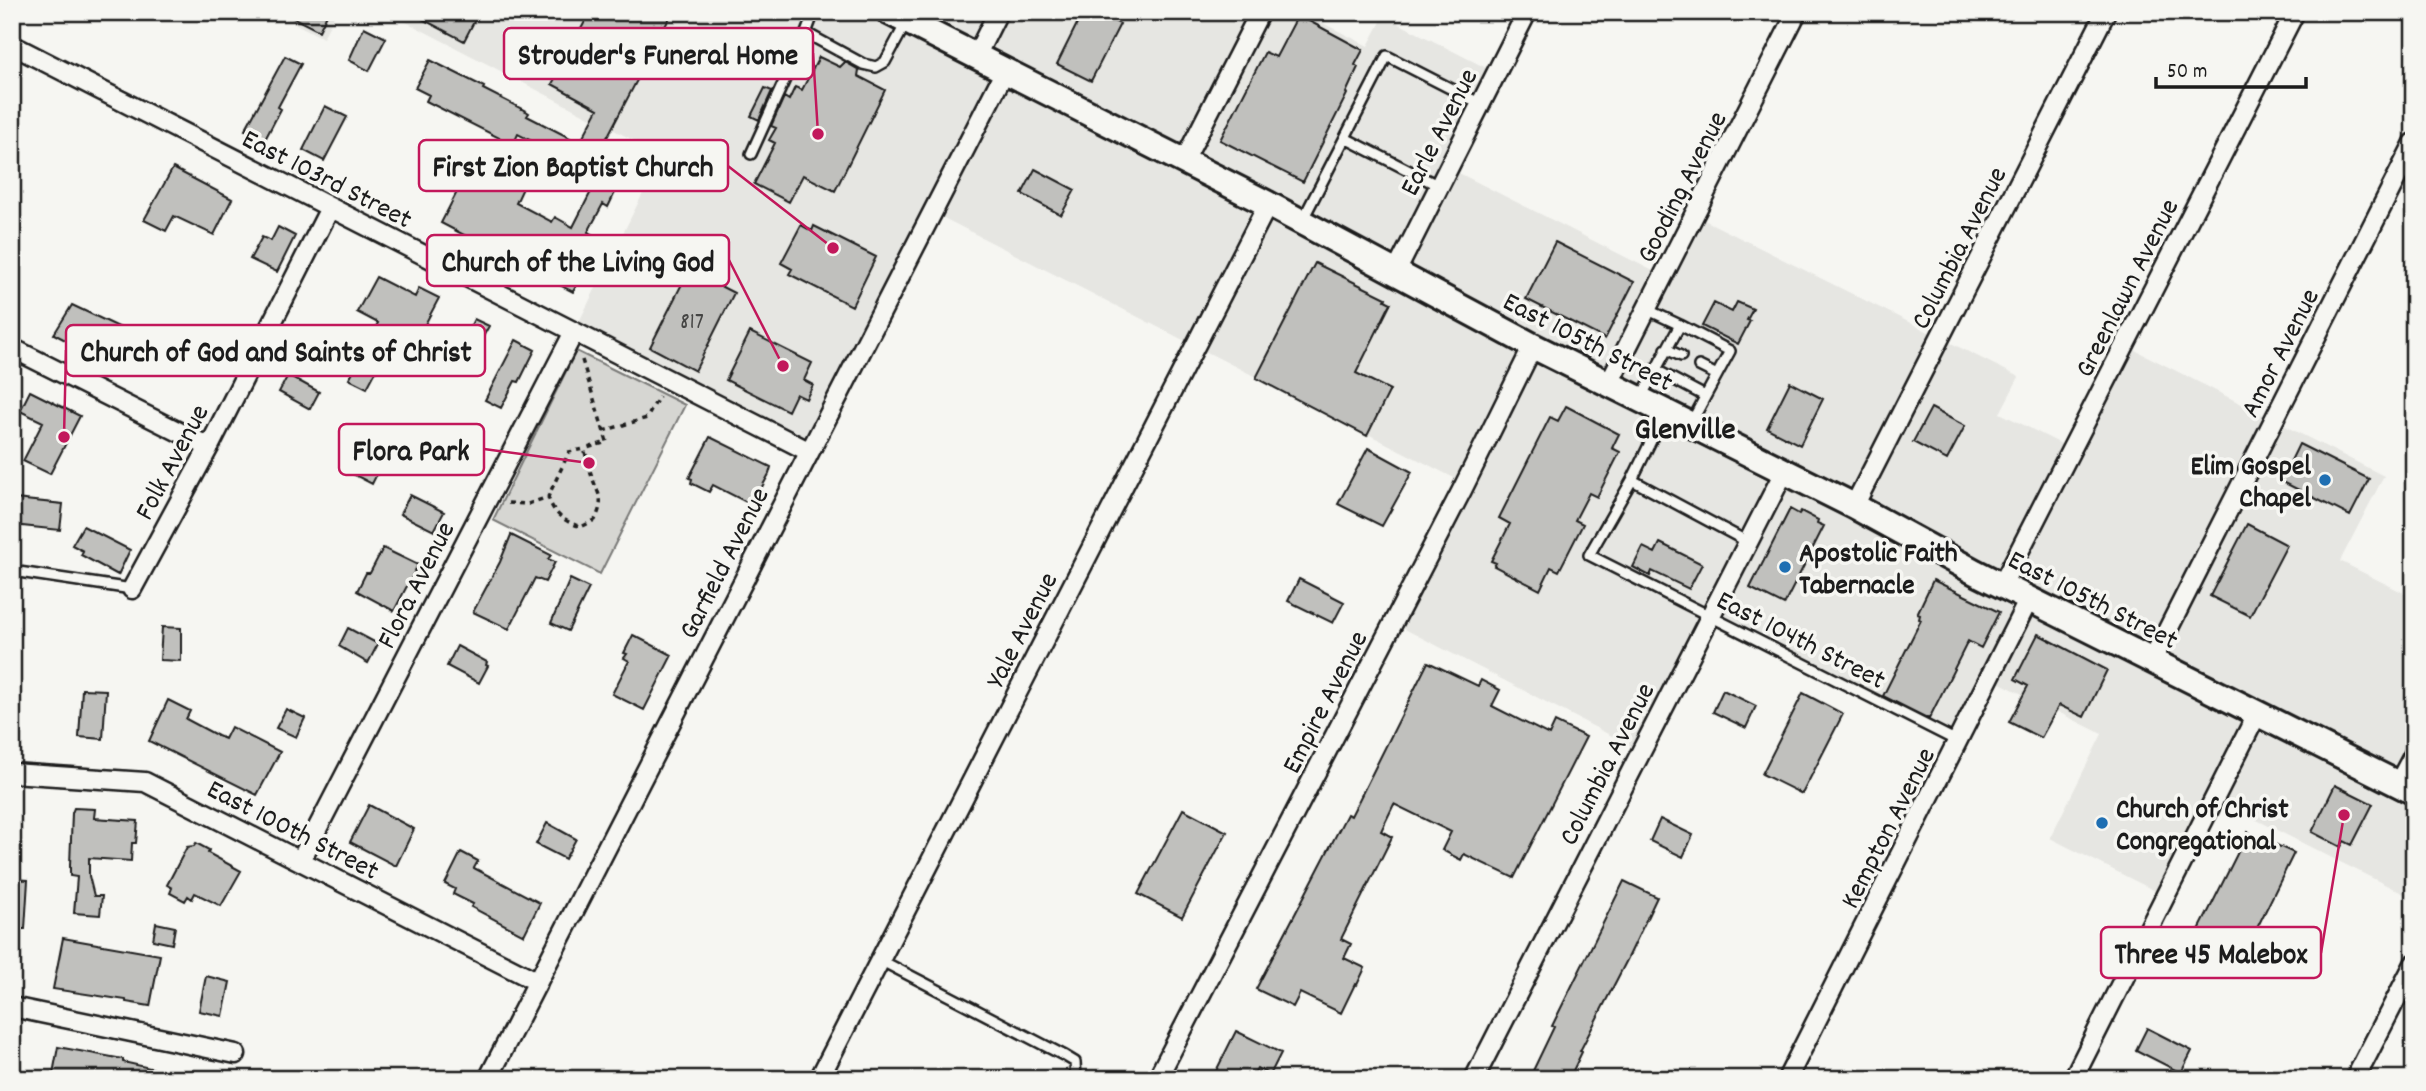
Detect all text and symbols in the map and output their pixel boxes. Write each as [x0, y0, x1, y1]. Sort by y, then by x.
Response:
callout: Strouder's Funeral Home [504, 28, 813, 79]
text: Strouder's Funeral Home [518, 37, 798, 80]
scale bar [2156, 46, 2307, 90]
text: 50 m [2167, 58, 2207, 88]
street label: Earle Avenue [1392, 63, 1491, 204]
street label: Gooding Avenue [1629, 105, 1740, 271]
street label: East 103rd Street [234, 121, 418, 242]
callout: First Zion Baptist Church [419, 140, 728, 191]
text: First Zion Baptist Church [432, 149, 714, 192]
street label: Columbia Avenue [1903, 161, 2020, 338]
street label: Greenlawn Avenue [2067, 193, 2192, 386]
callout: Church of the Living God [427, 235, 729, 286]
text: Church of the Living God [441, 244, 715, 287]
street label: Amor Avenue [2233, 283, 2332, 426]
street label: East 105th Street [1495, 284, 1679, 405]
house number: 817 [680, 306, 704, 340]
callout: Church of God and Saints of Christ [66, 325, 485, 376]
text: Church of God and Saints of Christ [80, 334, 472, 377]
street label: Folk Avenue [127, 398, 222, 528]
district label: Glenville [1634, 409, 1736, 455]
callout: Flora Park [339, 424, 484, 475]
text: Flora Park [352, 433, 470, 476]
place label: Elim Gospel Chapel [2191, 449, 2311, 521]
marker: Elim Gospel Chapel [2317, 472, 2333, 488]
street label: Garfield Avenue [671, 481, 782, 647]
street label: Flora Avenue [369, 516, 468, 657]
place label: Apostolic Faith Tabernacle [1799, 536, 1958, 608]
street label: East 105th Street [2000, 542, 2184, 663]
marker: Apostolic Faith Tabernacle [1777, 559, 1793, 575]
street label: Yale Avenue [978, 566, 1071, 696]
street label: East 104th Street [1708, 583, 1891, 702]
street label: Empire Avenue [1274, 625, 1381, 782]
street label: Columbia Avenue [1551, 677, 1668, 854]
street label: Kempton Avenue [1833, 742, 1948, 917]
street label: East 100th Street [199, 772, 385, 893]
place label: Church of Christ Congregational [2116, 792, 2289, 864]
marker: Church of Christ Congregational [2094, 815, 2110, 831]
callout: Three 45 Malebox [2101, 927, 2321, 978]
text: Three 45 Malebox [2115, 936, 2308, 979]

